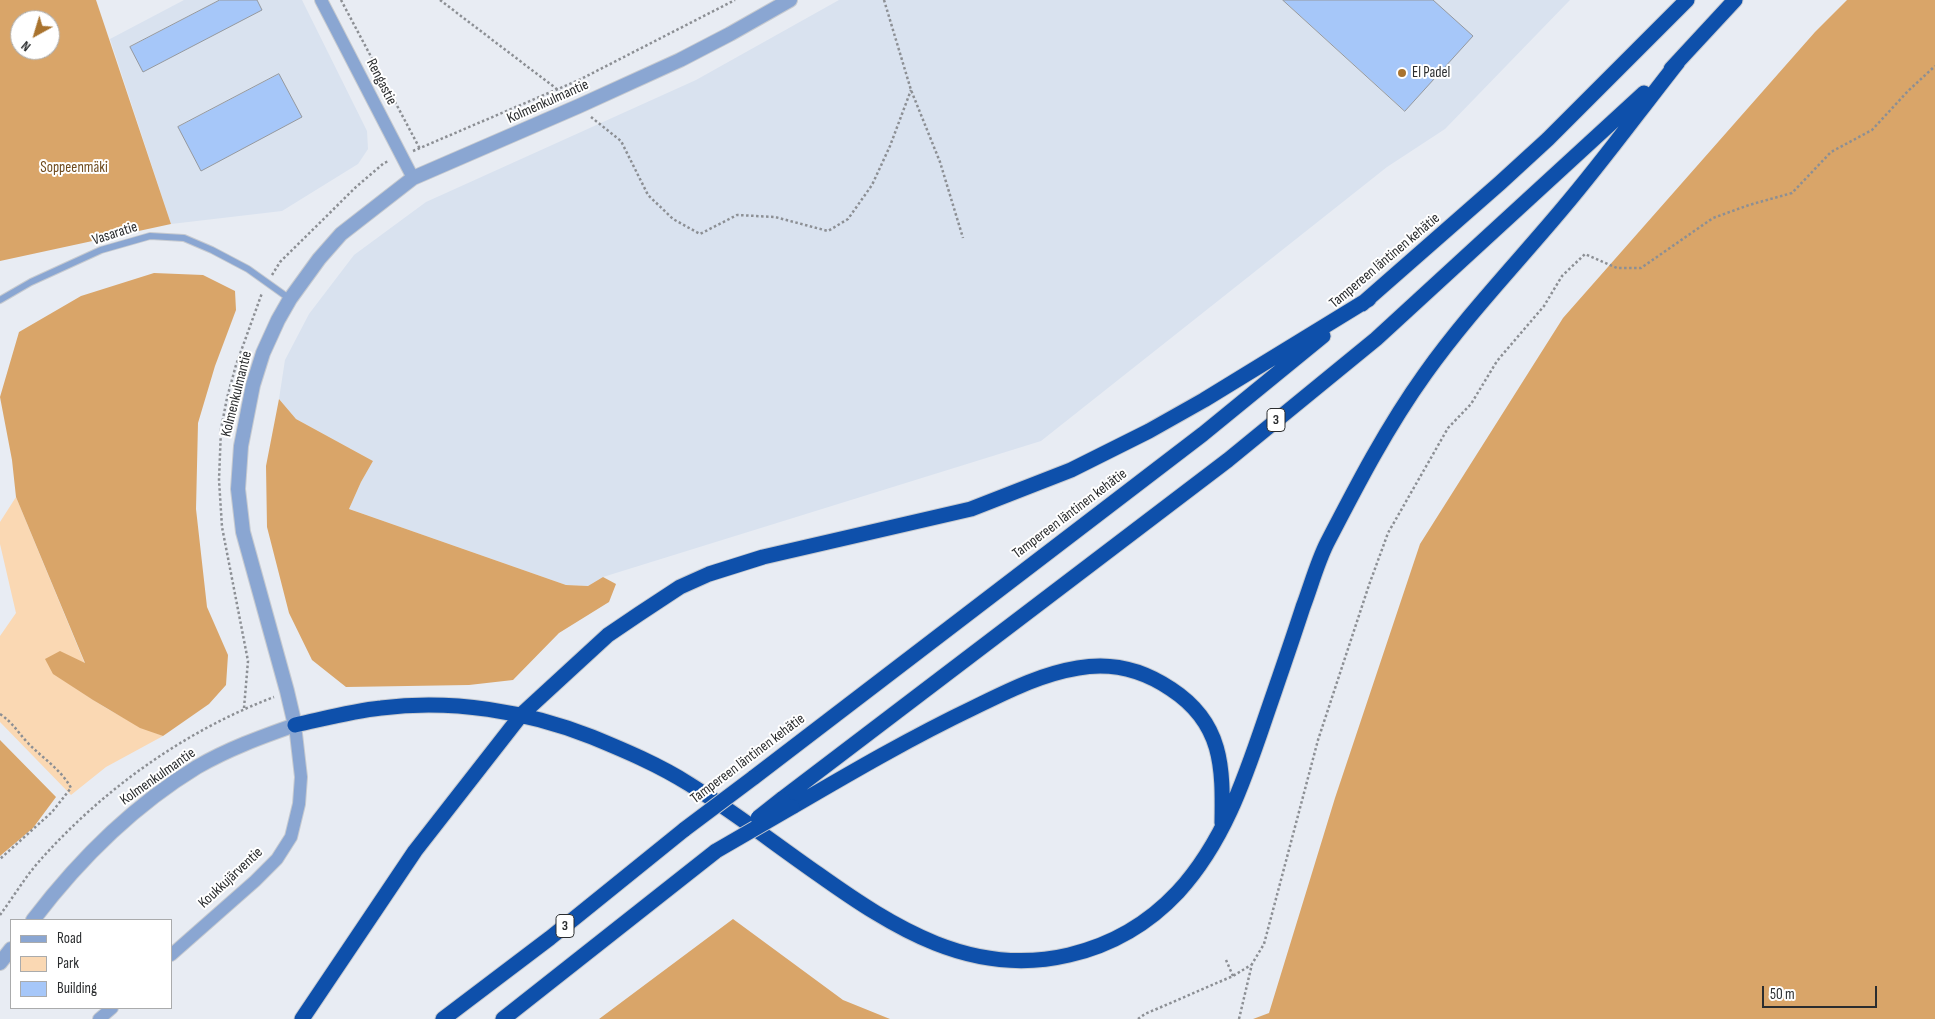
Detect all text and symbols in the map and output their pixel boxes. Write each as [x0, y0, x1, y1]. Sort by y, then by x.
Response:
north arrow [10, 10, 60, 60]
text: N [18, 37, 34, 55]
street label: Rengastie [362, 56, 400, 108]
place label: El Padel [1412, 64, 1450, 82]
marker: El Padel [1396, 67, 1408, 79]
street label: Kolmenkulmantie [504, 76, 592, 128]
park label: Soppeenmäki [40, 159, 108, 177]
street label: Tampereen läntinen kehätie [1326, 210, 1444, 312]
street label: Vasaratie [90, 218, 140, 250]
street label: Kolmenkulmantie [218, 349, 256, 439]
road number: 3 [1267, 408, 1285, 432]
street label: Tampereen läntinen kehätie [1009, 465, 1131, 563]
street label: Tampereen läntinen kehätie [687, 710, 809, 808]
street label: Kolmenkulmantie [117, 744, 199, 810]
street label: Koukkujärventie [195, 844, 267, 912]
road number: 3 [556, 914, 574, 938]
legend [10, 919, 172, 1009]
text: Road [57, 929, 82, 948]
text: Park [57, 954, 79, 973]
scale bar [1765, 976, 1880, 1008]
text: Building [57, 979, 97, 998]
text: 50 m [1770, 985, 1795, 1004]

